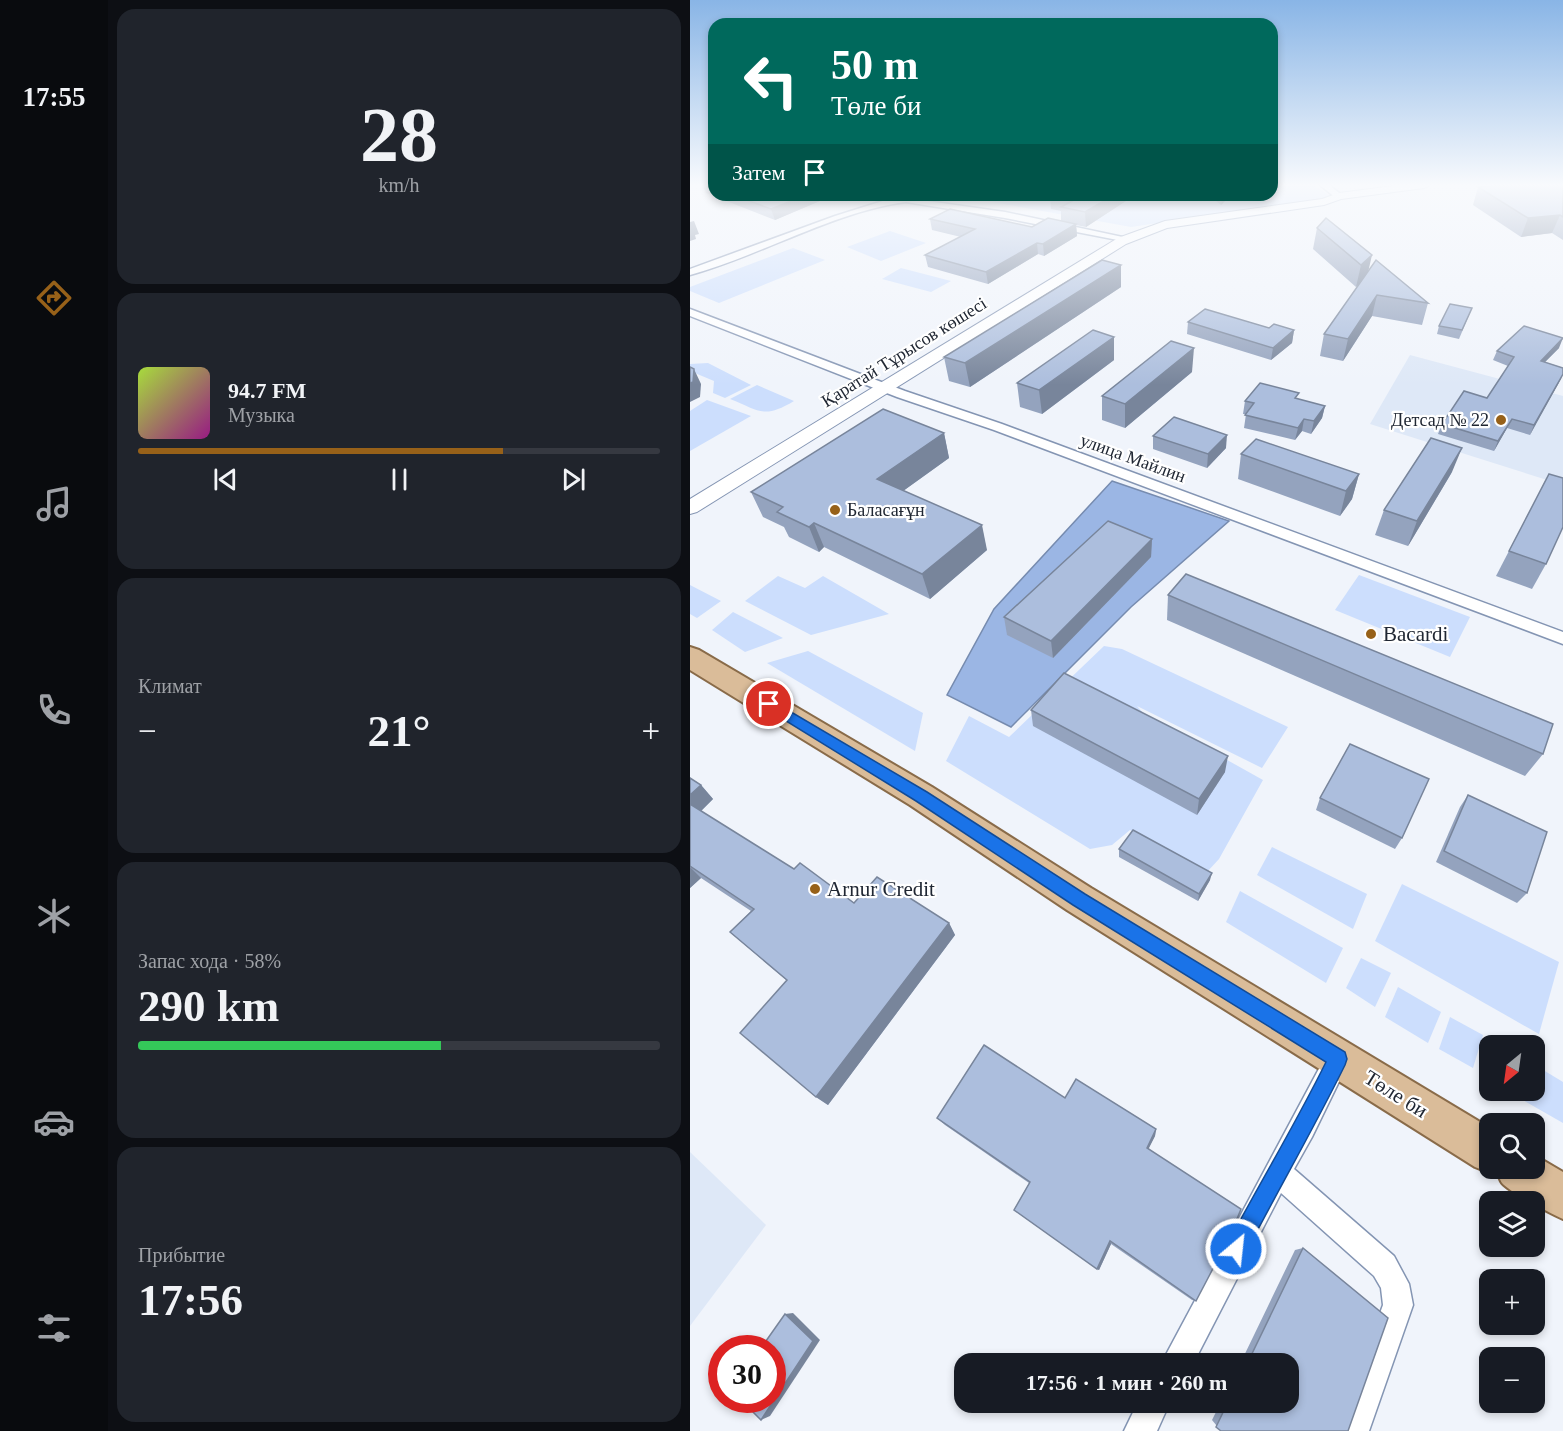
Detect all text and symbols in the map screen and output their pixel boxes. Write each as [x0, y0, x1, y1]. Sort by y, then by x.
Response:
icon: left [732, 42, 810, 120]
text: 50 m [831, 42, 919, 88]
text: 17:55 [23, 82, 86, 112]
text: 28 [360, 91, 438, 178]
text: Төле би [831, 91, 921, 121]
icon: arrive [798, 156, 831, 189]
text: Затем [732, 160, 786, 185]
text: km/h [378, 174, 420, 196]
icon: directions [33, 277, 75, 319]
street label: Қаратай Тұрысов көшесі [818, 293, 990, 411]
text: 94.7 FM [228, 378, 306, 403]
text: Музыка [228, 404, 295, 426]
place label: Детсад № 22 [1391, 410, 1489, 430]
marker: Детсад № 22 [1494, 413, 1508, 427]
street label: улица Майлин [1078, 430, 1189, 486]
icon: previous [209, 463, 242, 496]
icon: pause [383, 463, 416, 496]
icon: next [557, 463, 590, 496]
icon: music [33, 483, 75, 525]
place label: Баласағұн [847, 500, 925, 520]
marker: Баласағұн [828, 503, 842, 517]
place label: Bacardi [1383, 622, 1448, 646]
marker: Bacardi [1364, 627, 1378, 641]
text: Климат [138, 675, 202, 697]
pin [743, 678, 794, 729]
icon: arrive [752, 687, 785, 720]
icon: phone [33, 689, 75, 731]
text: 21° [368, 706, 431, 756]
text: − [138, 713, 157, 749]
text: + [641, 713, 660, 749]
place label: Arnur Credit [827, 877, 935, 901]
marker: Arnur Credit [808, 882, 822, 896]
icon: climate [33, 895, 75, 937]
text: Запас хода · 58% [138, 950, 281, 972]
text: 290 km [138, 981, 279, 1031]
north arrow [1479, 1035, 1545, 1101]
map controls [1479, 1035, 1545, 1413]
street label: Төле би [1360, 1065, 1432, 1123]
icon: car [33, 1101, 75, 1143]
button: search [1479, 1113, 1545, 1179]
button: layers [1479, 1191, 1545, 1257]
position arrow [1204, 1217, 1268, 1281]
text: Прибытие [138, 1244, 225, 1266]
button: + [1479, 1269, 1545, 1335]
text: 17:56 [138, 1275, 243, 1325]
icon: filters [33, 1307, 75, 1349]
speed limit sign: 30 [708, 1335, 786, 1413]
button: − [1479, 1347, 1545, 1413]
text: 17:56 · 1 мин · 260 m [1026, 1370, 1227, 1395]

